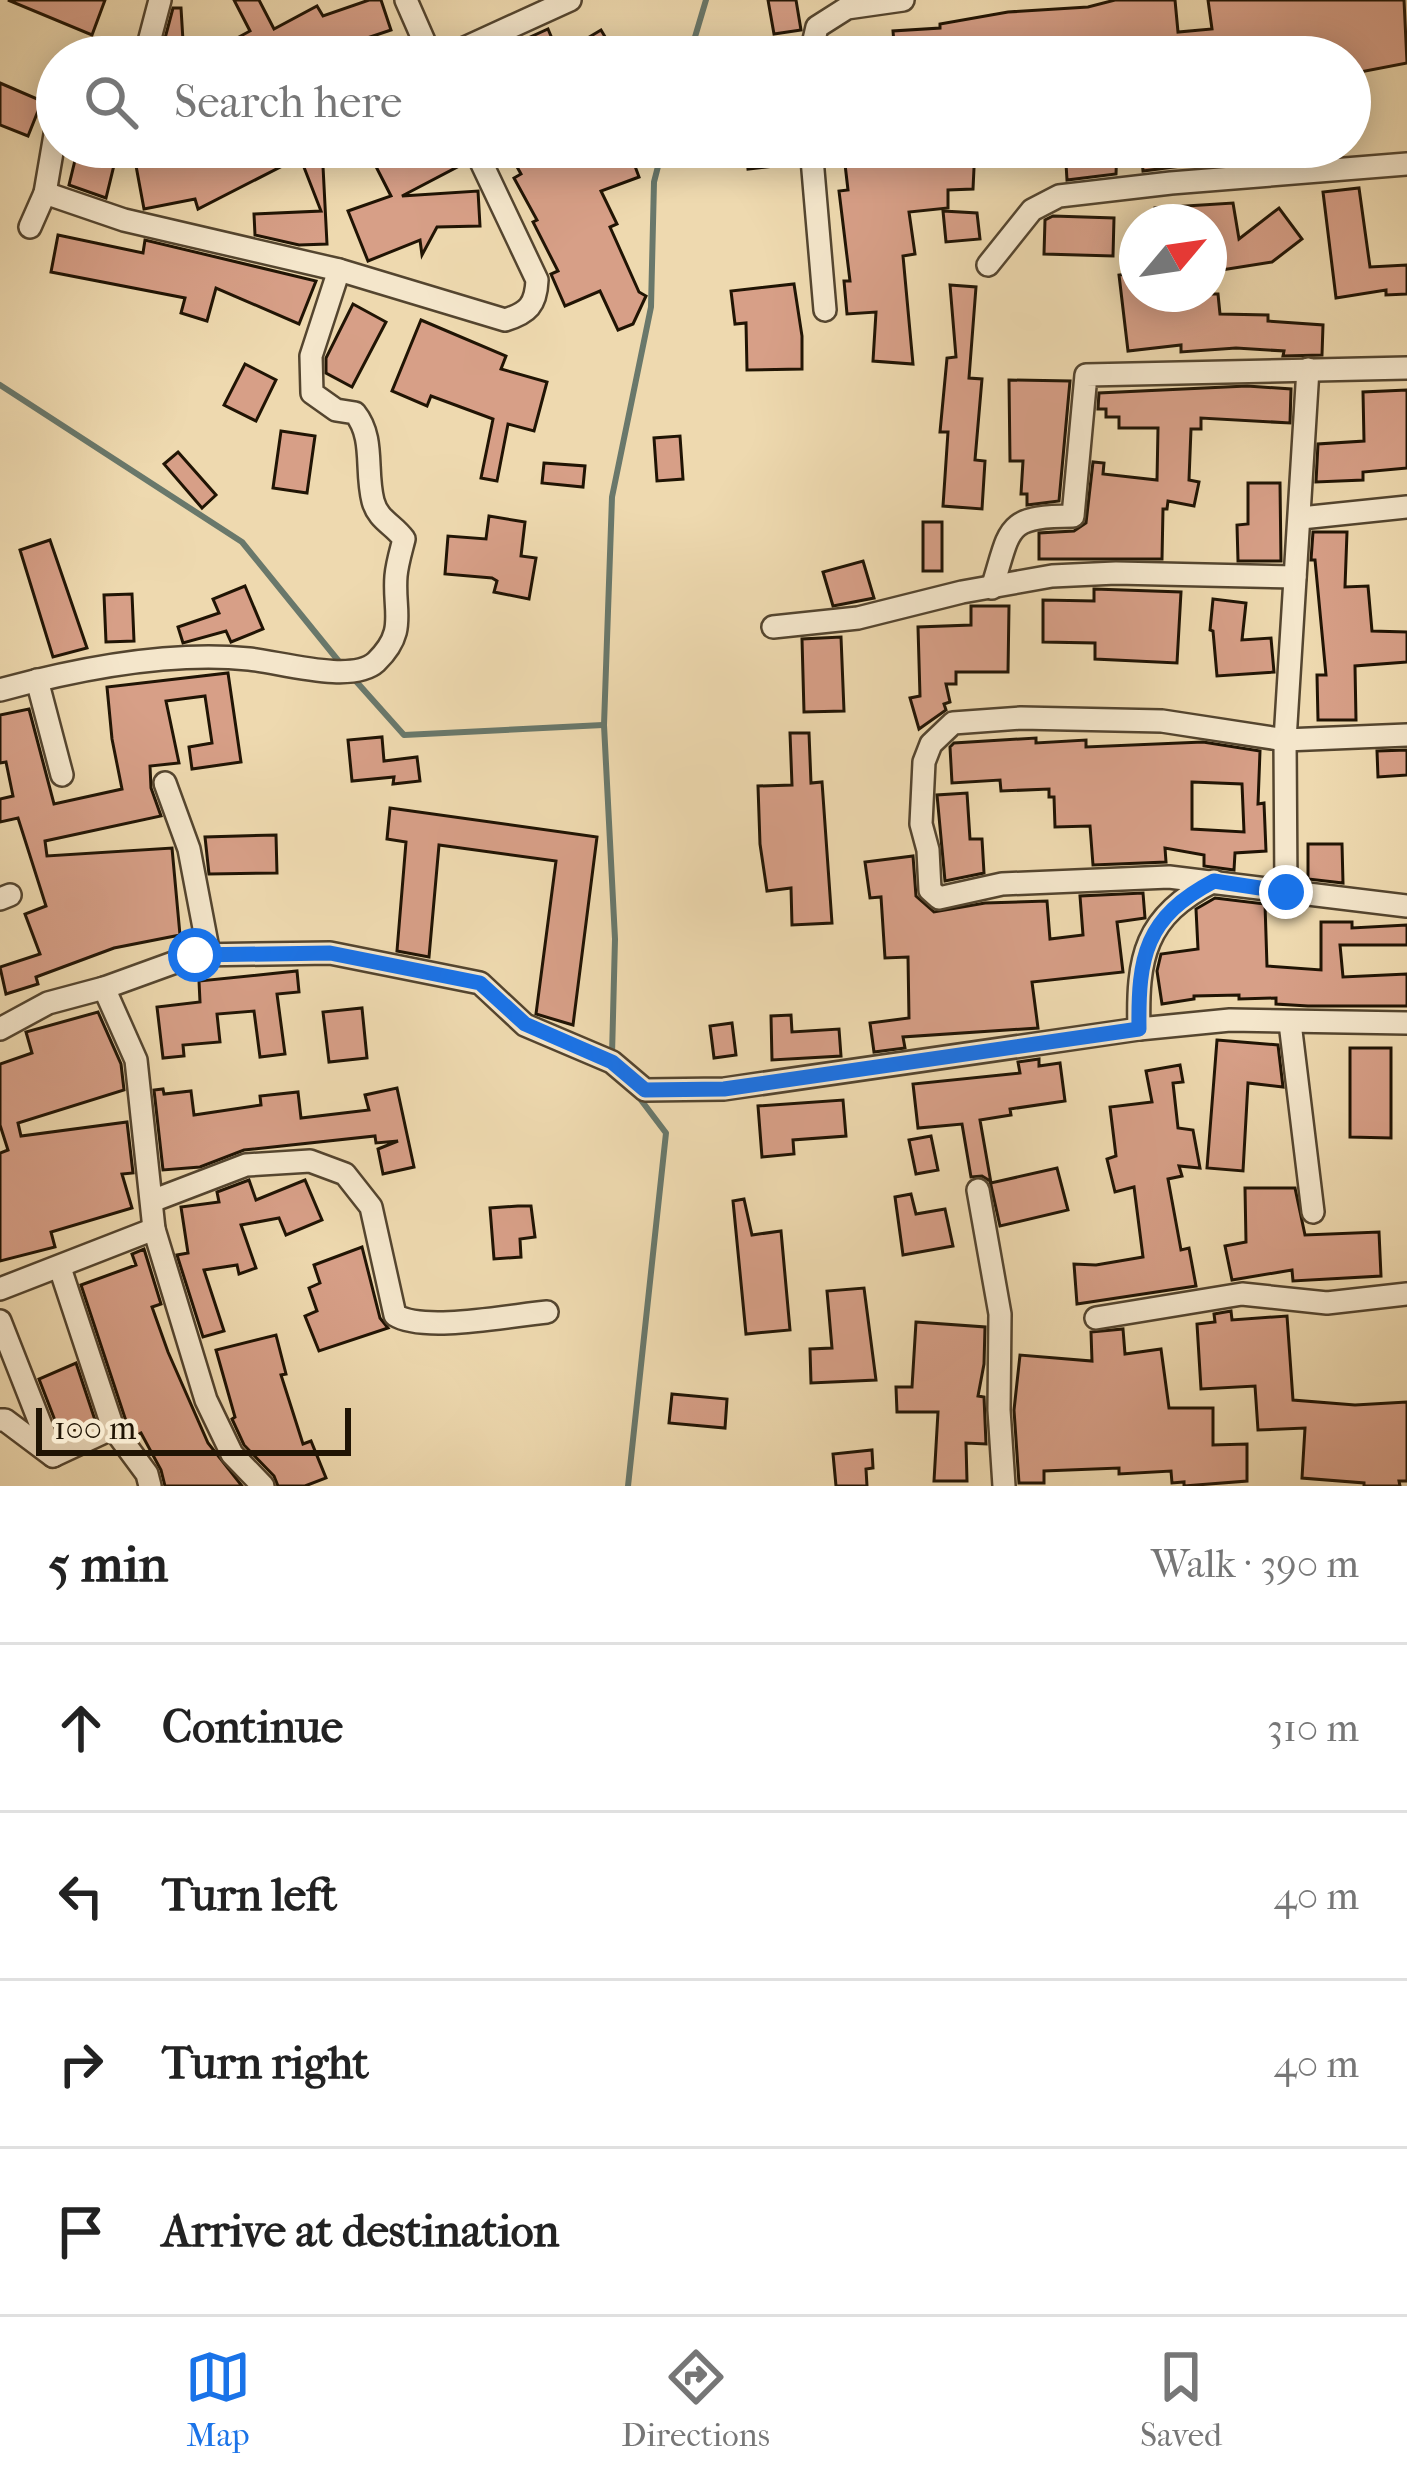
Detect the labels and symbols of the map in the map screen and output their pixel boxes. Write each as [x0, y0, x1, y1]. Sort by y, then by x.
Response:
north arrow [1119, 204, 1227, 312]
route end [1259, 865, 1313, 919]
route start [168, 928, 222, 982]
scale bar [36, 1402, 351, 1455]

